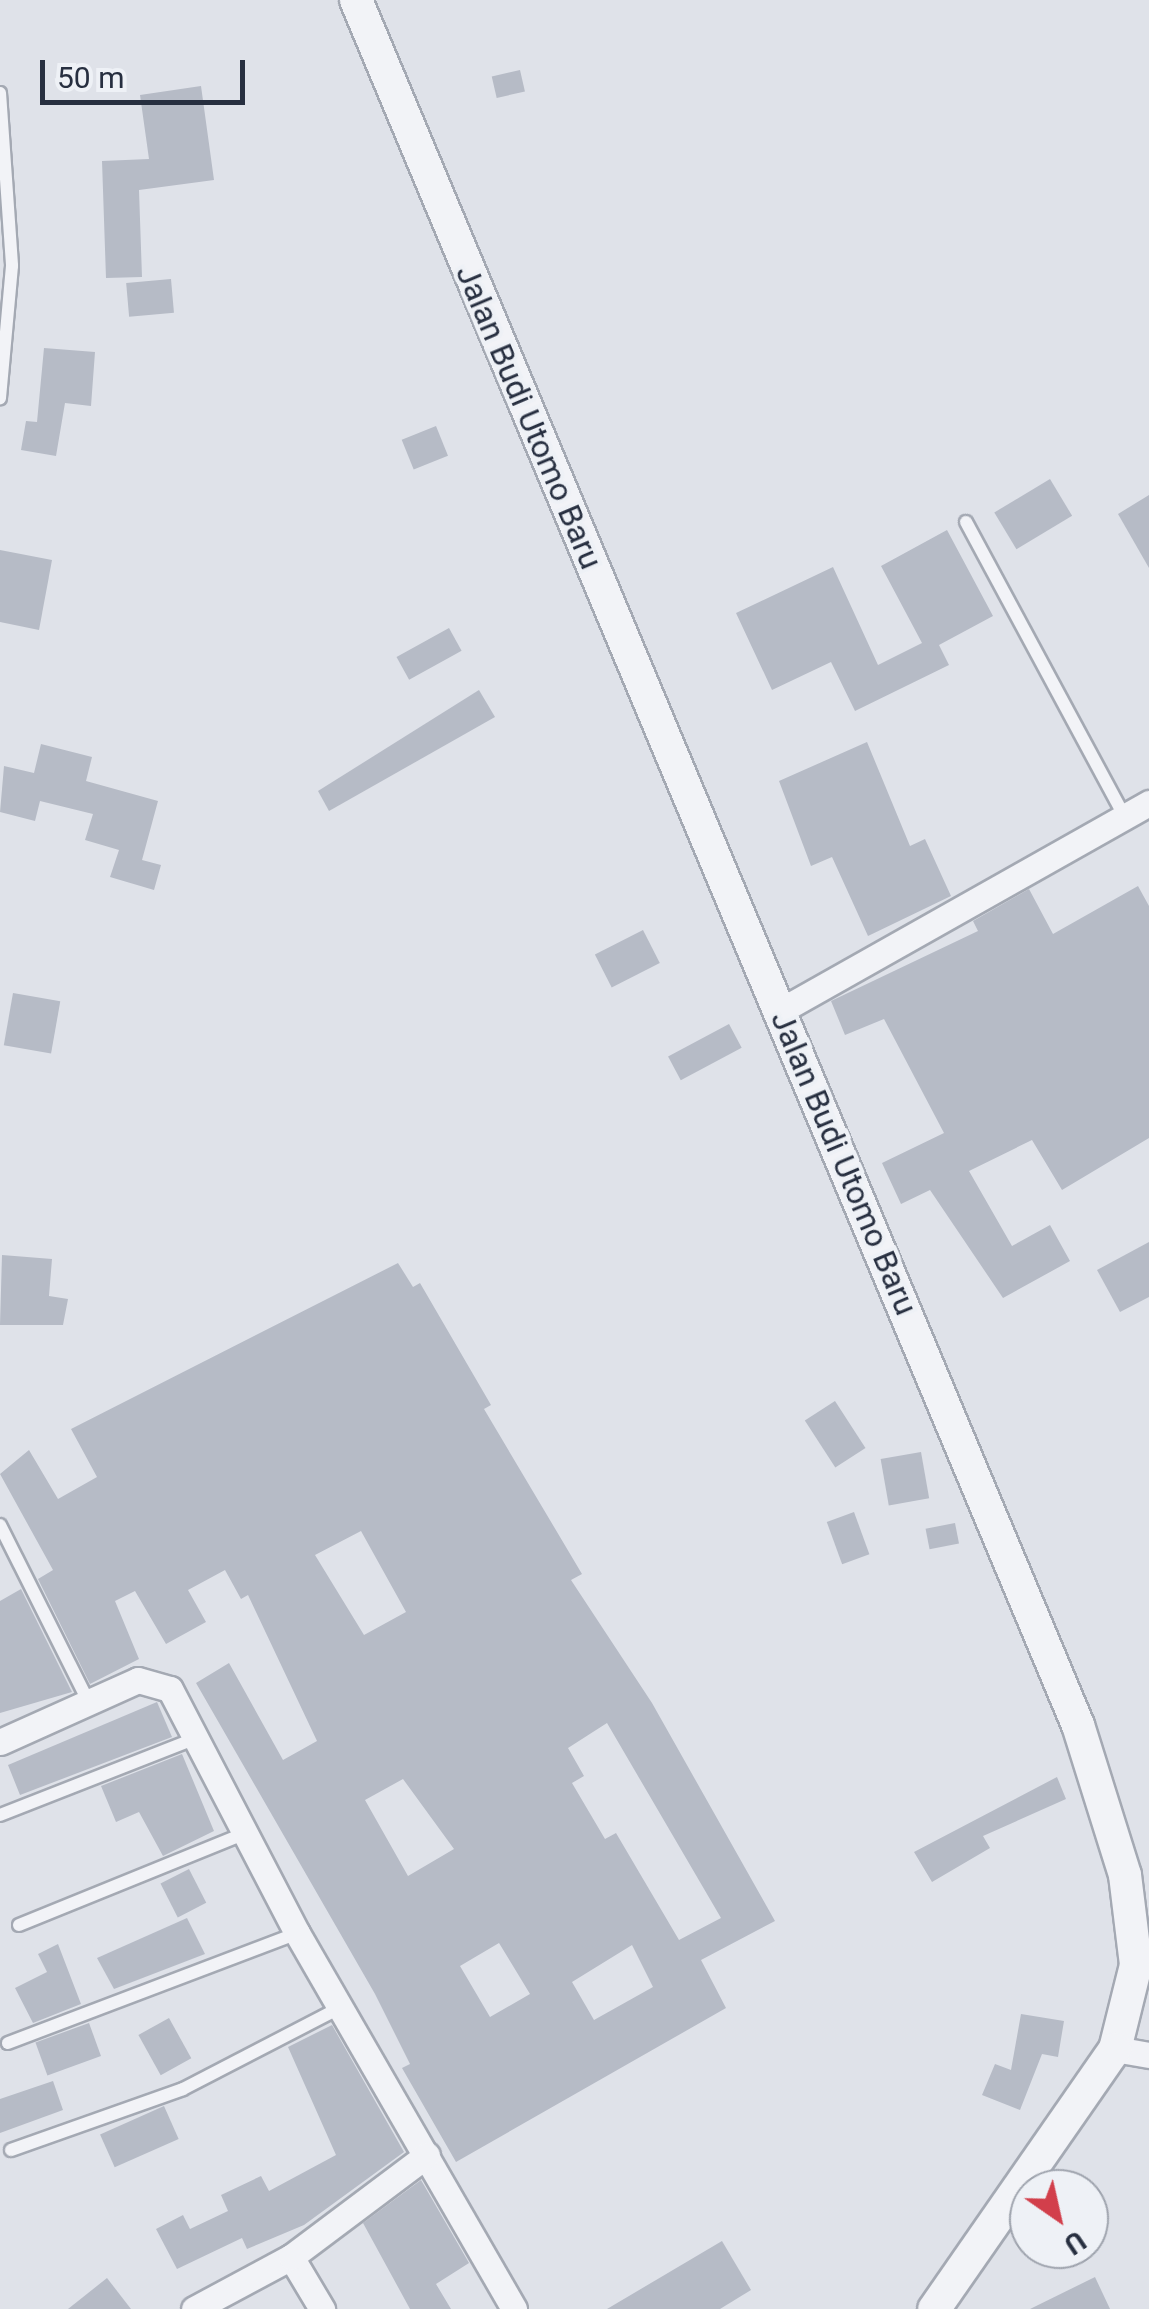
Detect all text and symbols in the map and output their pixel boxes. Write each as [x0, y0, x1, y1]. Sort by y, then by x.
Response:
scale bar [45, 40, 250, 102]
text: 50 m [57, 60, 124, 95]
street label: Jalan Budi Utomo Baru [448, 259, 610, 575]
street label: Jalan Budi Utomo Baru [763, 1005, 925, 1321]
north arrow [1009, 2169, 1109, 2269]
text: U [1058, 2224, 1092, 2261]

